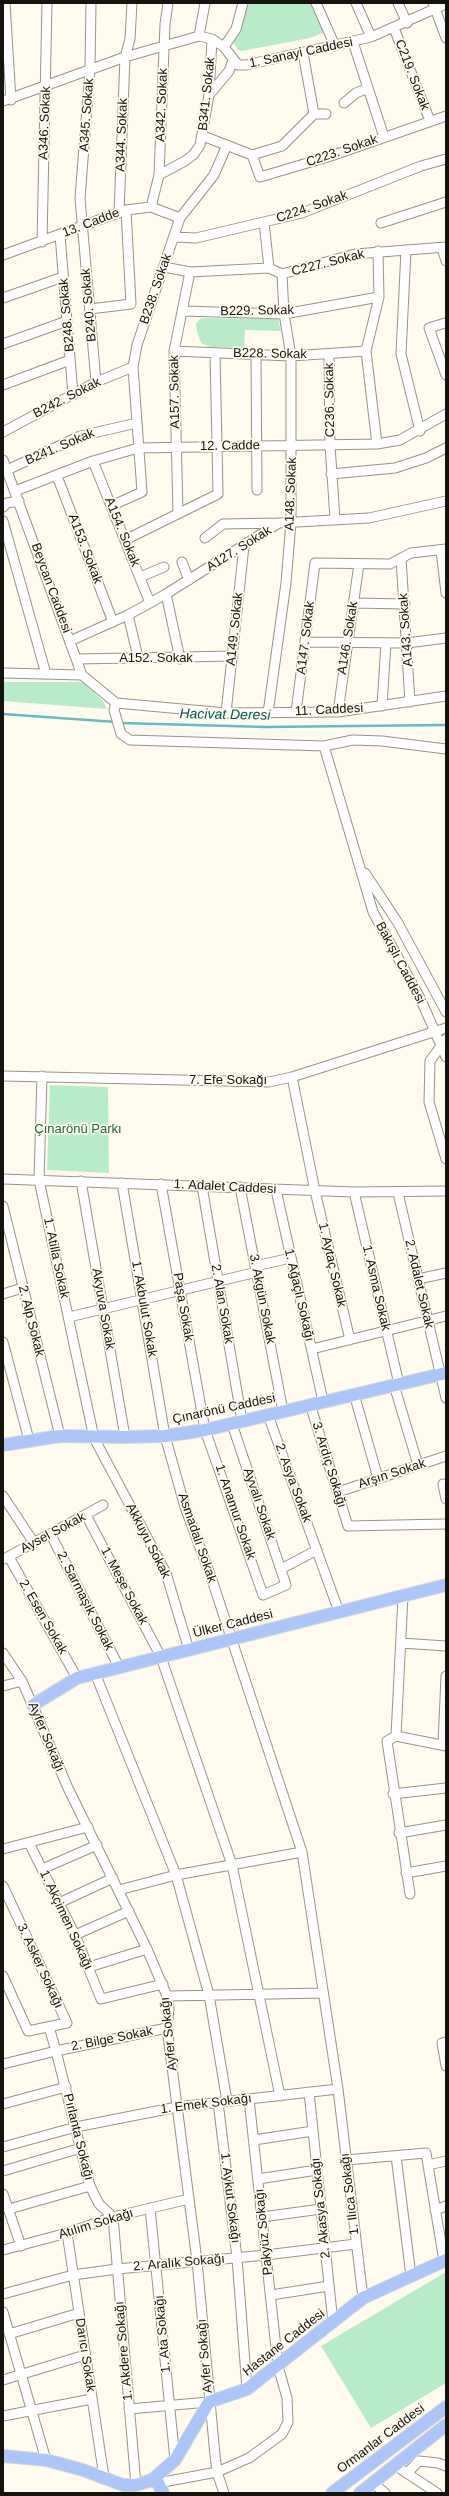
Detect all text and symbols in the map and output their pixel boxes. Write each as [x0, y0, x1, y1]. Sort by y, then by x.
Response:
street label: 1. Sanayi Caddesi [248, 34, 354, 72]
street label: C219. Sokak [391, 37, 433, 113]
street label: B341. Sokak [195, 57, 219, 131]
street label: A342. Sokak [153, 68, 171, 142]
street label: A345. Sokak [77, 78, 97, 152]
street label: A346. Sokak [36, 86, 54, 160]
street label: A344. Sokak [113, 98, 131, 172]
street label: C223. Sokak [304, 132, 380, 170]
street label: C224. Sokak [274, 188, 350, 226]
street label: 13. Cadde [60, 205, 122, 241]
street label: C227. Sokak [290, 246, 366, 280]
street label: B238. Sokak [137, 252, 175, 326]
street label: B240. Sokak [78, 268, 100, 342]
street label: B248. Sokak [56, 278, 78, 352]
street label: B229. Sokak [220, 303, 294, 319]
street label: B228. Sokak [233, 346, 307, 362]
street label: A157. Sokak [167, 355, 183, 429]
street label: C236. Sokak [322, 363, 338, 437]
street label: B242. Sokak [31, 374, 103, 422]
street label: B241. Sokak [23, 425, 97, 469]
street label: 12. Cadde [200, 438, 260, 454]
street label: A148. Sokak [282, 457, 300, 531]
street label: A154. Sokak [101, 495, 143, 569]
street label: A153. Sokak [65, 512, 105, 586]
street label: A127. Sokak [204, 523, 274, 575]
street label: Beycan Caddesi [27, 541, 75, 635]
street label: A149. Sokak [223, 592, 247, 666]
street label: A143. Sokak [396, 593, 416, 667]
street label: A147. Sokak [294, 600, 318, 676]
street label: A146. Sokak [335, 600, 361, 676]
street label: A152. Sokak [119, 650, 193, 666]
street label: 11. Caddesi [294, 700, 364, 720]
water label: Hacivat Deresi [179, 706, 271, 724]
street label: Bakışlı Caddesi [372, 919, 428, 1007]
street label: 7. Efe Sokağı [189, 1072, 267, 1088]
park label: Çınarönü Parkı [34, 1121, 122, 1137]
street label: 1. Adalet Caddesi [173, 1177, 277, 1197]
street label: 1. Atilla Sokak [40, 1216, 72, 1300]
street label: 1. Aytaç Sokak [315, 1221, 349, 1309]
street label: 2. Adalet Sokak [401, 1238, 437, 1330]
street label: 1. Asma Sokak [359, 1244, 393, 1332]
street label: 1. Ağaçlı Sokağı [281, 1247, 317, 1343]
street label: 3. Akgün Sokak [246, 1253, 278, 1345]
street label: 1. Akbulut Sokak [128, 1260, 160, 1358]
street label: 2. Alan Sokak [207, 1263, 237, 1345]
street label: Akyuva Sokak [88, 1267, 118, 1351]
street label: Paşa Sokak [169, 1271, 197, 1343]
street label: 2. Alp Sokak [15, 1284, 47, 1358]
street label: Çınarönü Caddesi [171, 1390, 277, 1428]
street label: 3. Ardıç Sokağı [309, 1420, 349, 1510]
street label: 2. Asya Sokak [271, 1441, 315, 1525]
street label: Arşın Sokak [356, 1456, 428, 1492]
street label: 1. Anamur Sokak [211, 1462, 259, 1562]
street label: Ayvalı Sokak [239, 1466, 279, 1542]
street label: Asmadalı Sokak [174, 1491, 220, 1585]
street label: Akkuyu Sokak [122, 1501, 174, 1581]
street label: Aysel Sokak [18, 1509, 88, 1557]
street label: 1. Meşe Sokak [97, 1544, 151, 1628]
street label: 2. Sarmaşık Sokak [53, 1549, 117, 1653]
street label: 2. Esen Sokak [15, 1577, 71, 1657]
street label: Ülker Caddesi [192, 1607, 274, 1641]
street label: Ayfer Sokağı [24, 1700, 68, 1774]
street label: 1. Akçimen Sokağı [36, 1868, 96, 1972]
street label: 3. Asker Sokağı [14, 1921, 66, 2011]
street label: Ayfer Sokağı [157, 1996, 181, 2072]
street label: 2. Bilge Sokak [70, 2023, 154, 2055]
street label: 1. Emek Sokağı [160, 2091, 252, 2117]
street label: Pırlanta Sokağı [60, 2092, 96, 2182]
street label: 1. Aykut Sokağı [217, 2152, 243, 2244]
street label: 1. Ilıca Sokağı [337, 2152, 363, 2236]
street label: 2. Akasya Sokağı [308, 2157, 334, 2259]
street label: Pakyüz Sokağı [252, 2188, 276, 2276]
street label: Atılım Sokağı [57, 2205, 135, 2243]
street label: 2. Aralık Sokağı [133, 2251, 225, 2275]
street label: 1. Ata Sokağı [152, 2294, 174, 2374]
street label: 1. Akdere Sokağı [112, 2301, 136, 2401]
street label: Hastane Caddesi [240, 2306, 328, 2380]
street label: Darıcı Sokak [71, 2317, 99, 2393]
street label: Ayfer Sokağı [194, 2318, 216, 2394]
street label: Ormanlar Caddesi [334, 2401, 428, 2477]

